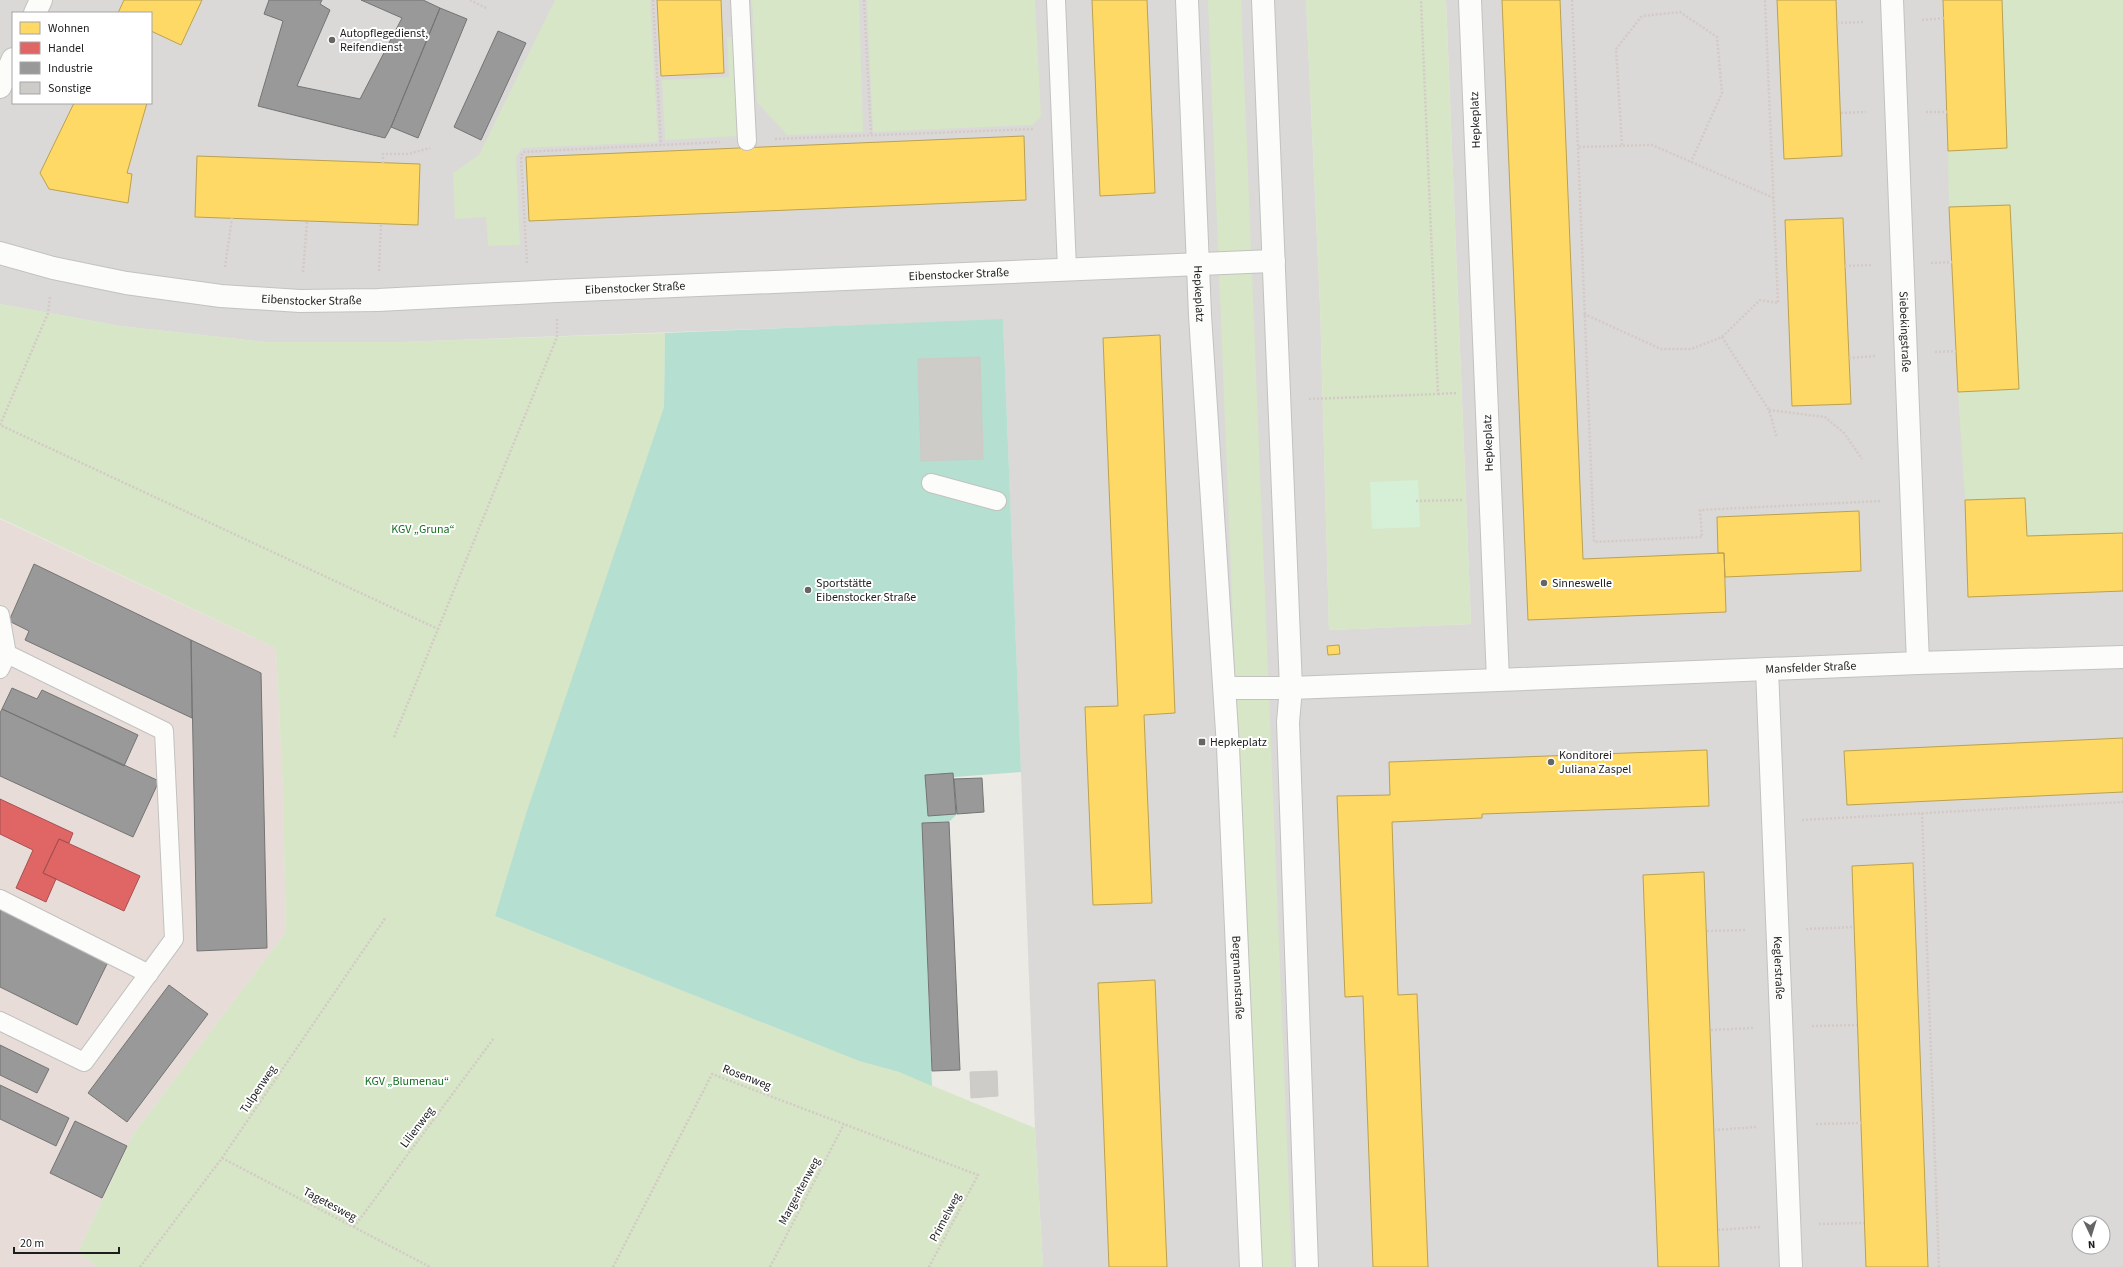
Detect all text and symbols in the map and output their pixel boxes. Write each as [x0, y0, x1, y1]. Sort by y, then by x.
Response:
legend [12, 12, 152, 104]
text: Wohnen [48, 20, 90, 37]
place label: Autopflegedienst, Reifendienst [340, 25, 428, 56]
marker: Autopflegedienst, Reifendienst [327, 35, 337, 45]
text: Handel [48, 40, 84, 57]
text: Industrie [48, 60, 93, 77]
text: Sonstige [48, 80, 91, 97]
street label: Hepkeplatz [1466, 91, 1485, 149]
street label: Eibenstocker Straße [908, 264, 1009, 285]
street label: Hepkeplatz [1189, 265, 1208, 323]
street label: Eibenstocker Straße [585, 278, 686, 299]
street label: Eibenstocker Straße [261, 291, 362, 310]
street label: Siebekingstraße [1894, 291, 1915, 373]
street label: Hepkeplatz [1479, 414, 1498, 472]
park label: KGV „Gruna“ [391, 521, 455, 538]
place label: Sportstätte Eibenstocker Straße [816, 575, 916, 606]
place label: Sinneswelle [1552, 575, 1612, 592]
marker: Sinneswelle [1539, 578, 1549, 588]
marker: Sportstätte Eibenstocker Straße [803, 585, 813, 595]
street label: Mansfelder Straße [1765, 658, 1857, 678]
place label: Hepkeplatz [1210, 734, 1267, 751]
marker: Hepkeplatz [1197, 737, 1207, 747]
place label: Konditorei Juliana Zaspel [1559, 747, 1631, 778]
marker: Konditorei Juliana Zaspel [1546, 757, 1556, 767]
street label: Bergmannstraße [1227, 935, 1248, 1020]
street label: Keglerstraße [1769, 936, 1788, 1000]
street label: Rosenweg [720, 1060, 774, 1095]
street label: Tulpenweg [236, 1062, 281, 1117]
park label: KGV „Blumenau“ [365, 1073, 449, 1090]
street label: Lilienweg [396, 1103, 439, 1151]
street label: Margeritenweg [774, 1154, 824, 1228]
street label: Tagetesweg [300, 1183, 360, 1226]
street label: Primelweg [925, 1190, 965, 1245]
north arrow [2071, 1215, 2111, 1255]
scale bar [14, 1229, 119, 1255]
text: 20 m [20, 1235, 44, 1252]
text: N [2087, 1237, 2096, 1252]

